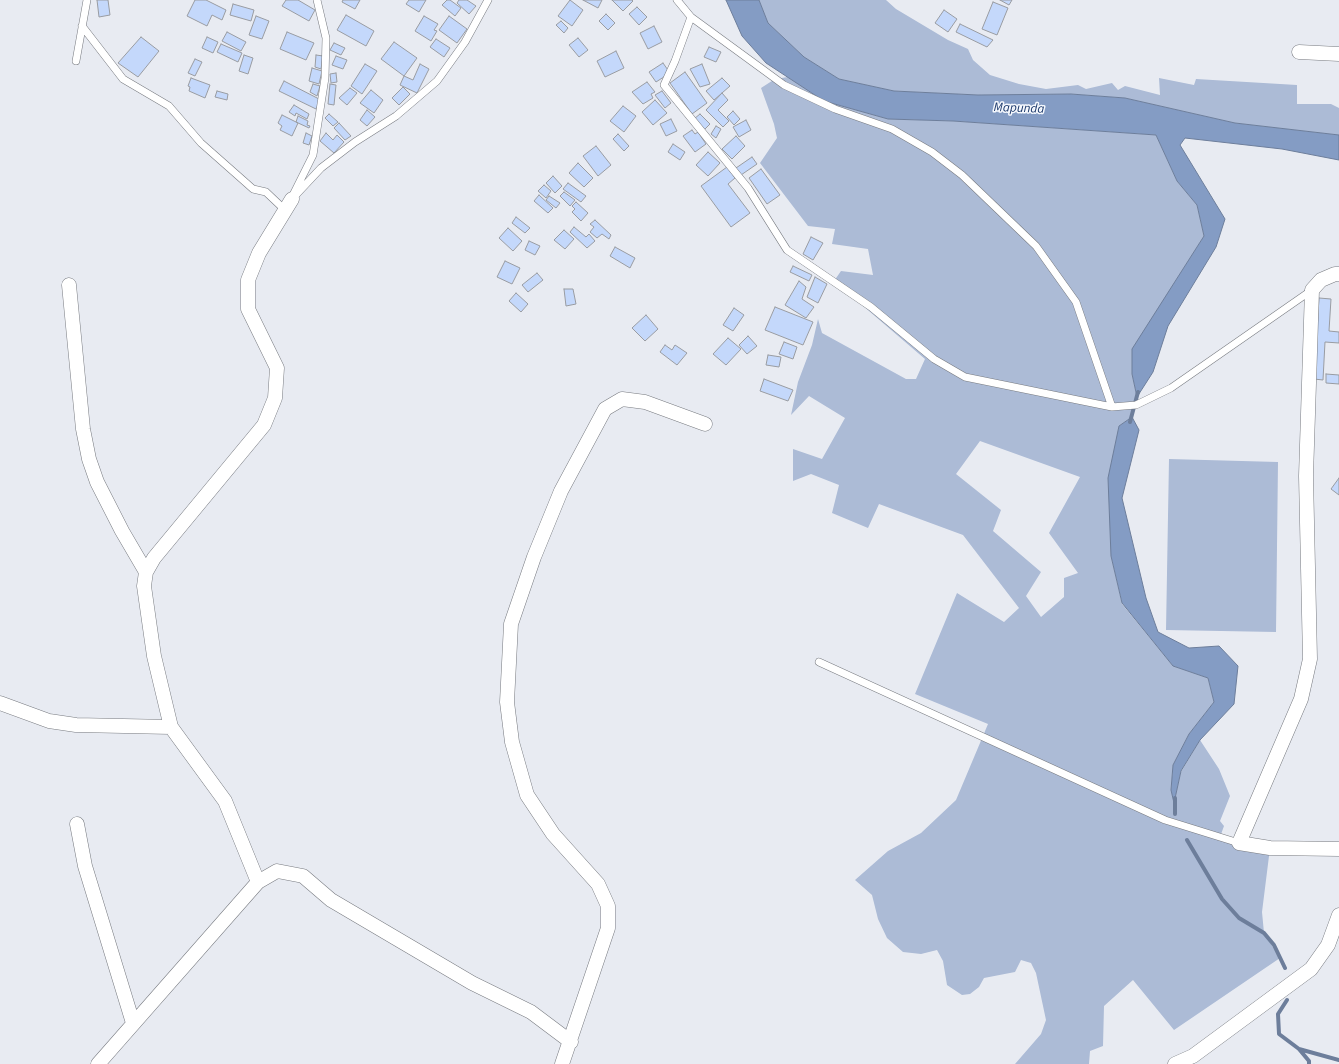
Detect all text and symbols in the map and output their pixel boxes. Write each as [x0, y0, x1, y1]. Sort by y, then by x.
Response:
water label: Mapunda [993, 100, 1045, 118]

